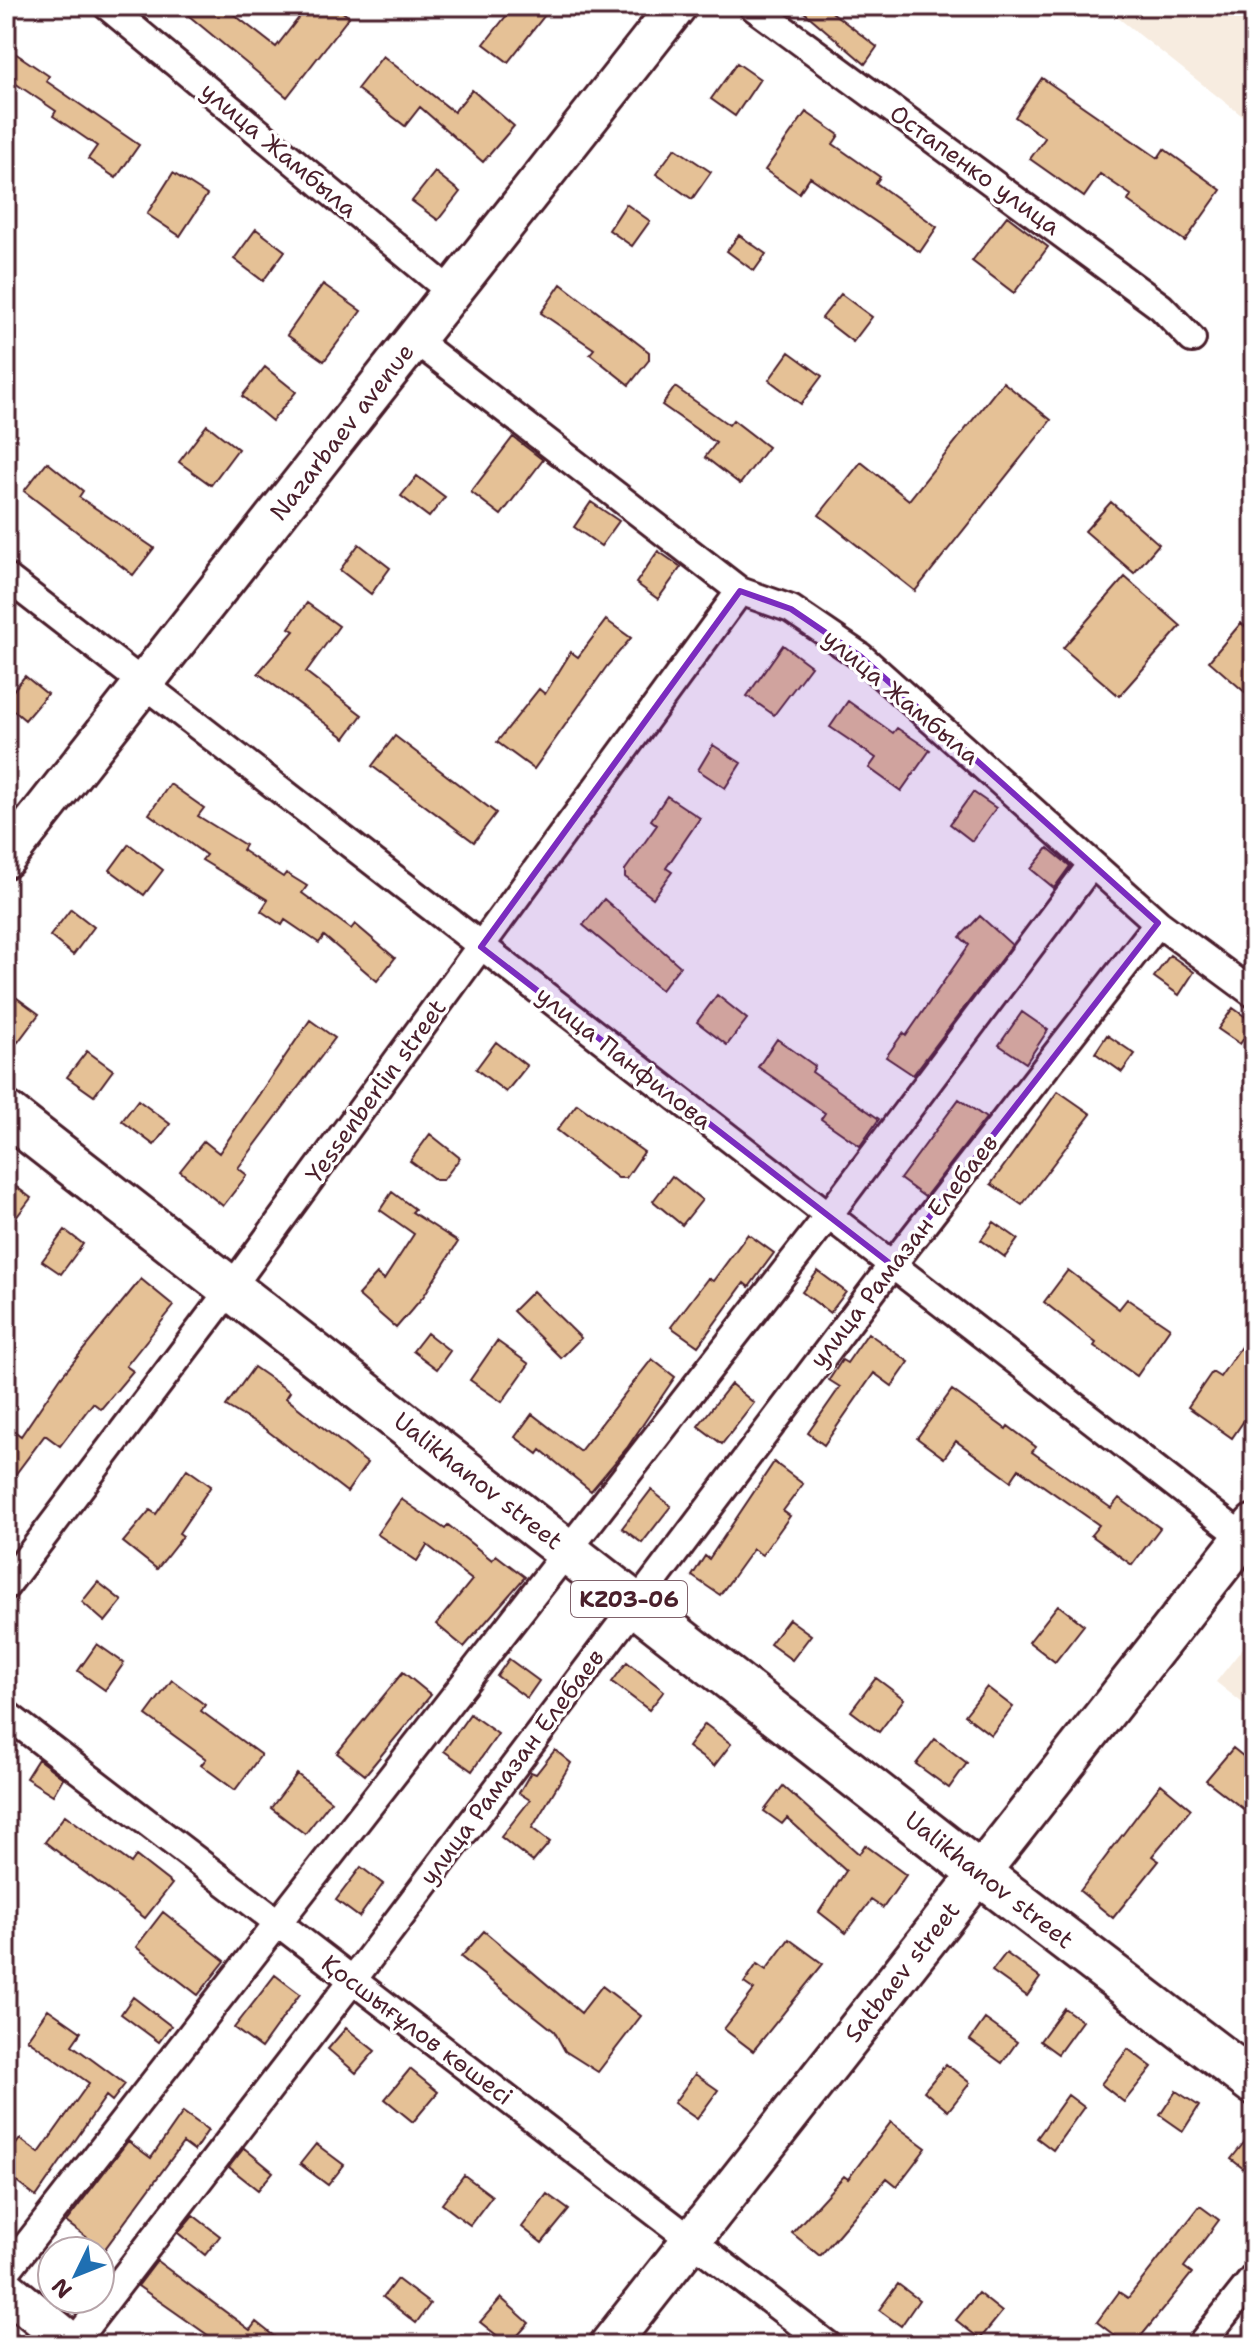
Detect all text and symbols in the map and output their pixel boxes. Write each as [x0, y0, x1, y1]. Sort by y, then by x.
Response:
street label: улица Жамбыла [194, 75, 364, 225]
street label: Остапенко улица [883, 97, 1067, 243]
street label: Nazarbaev avenue [263, 337, 421, 527]
street label: улица Жамбыла [816, 622, 986, 772]
street label: улица Панфилова [529, 979, 719, 1137]
street label: Yessenberlin street [299, 993, 453, 1189]
street label: улица Рамазан Елебаев [803, 1128, 1005, 1374]
street label: Ualikhanov street [387, 1405, 569, 1557]
road number: KZ03-06 [571, 1581, 687, 1617]
street label: улица Рамазан Елебаев [413, 1642, 611, 1892]
street label: Ualikhanov street [898, 1804, 1080, 1956]
street label: Satbaev street [837, 1895, 967, 2049]
street label: Қосшығұлов көшесі [315, 1947, 519, 2113]
north arrow [36, 2235, 116, 2315]
text: N [45, 2272, 78, 2305]

